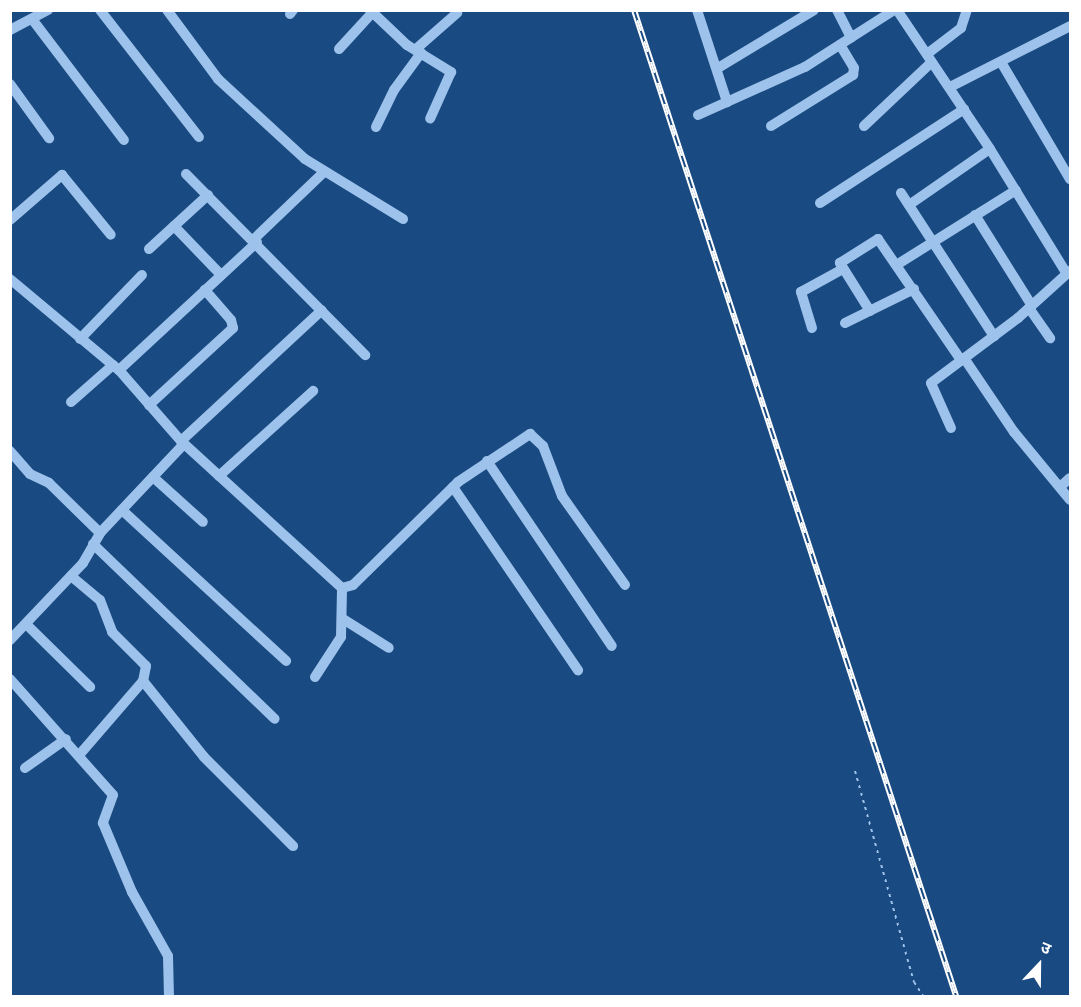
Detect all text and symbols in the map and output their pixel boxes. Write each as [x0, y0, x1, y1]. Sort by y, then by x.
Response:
north arrow [1009, 935, 1069, 995]
text: उ [1038, 937, 1054, 958]

